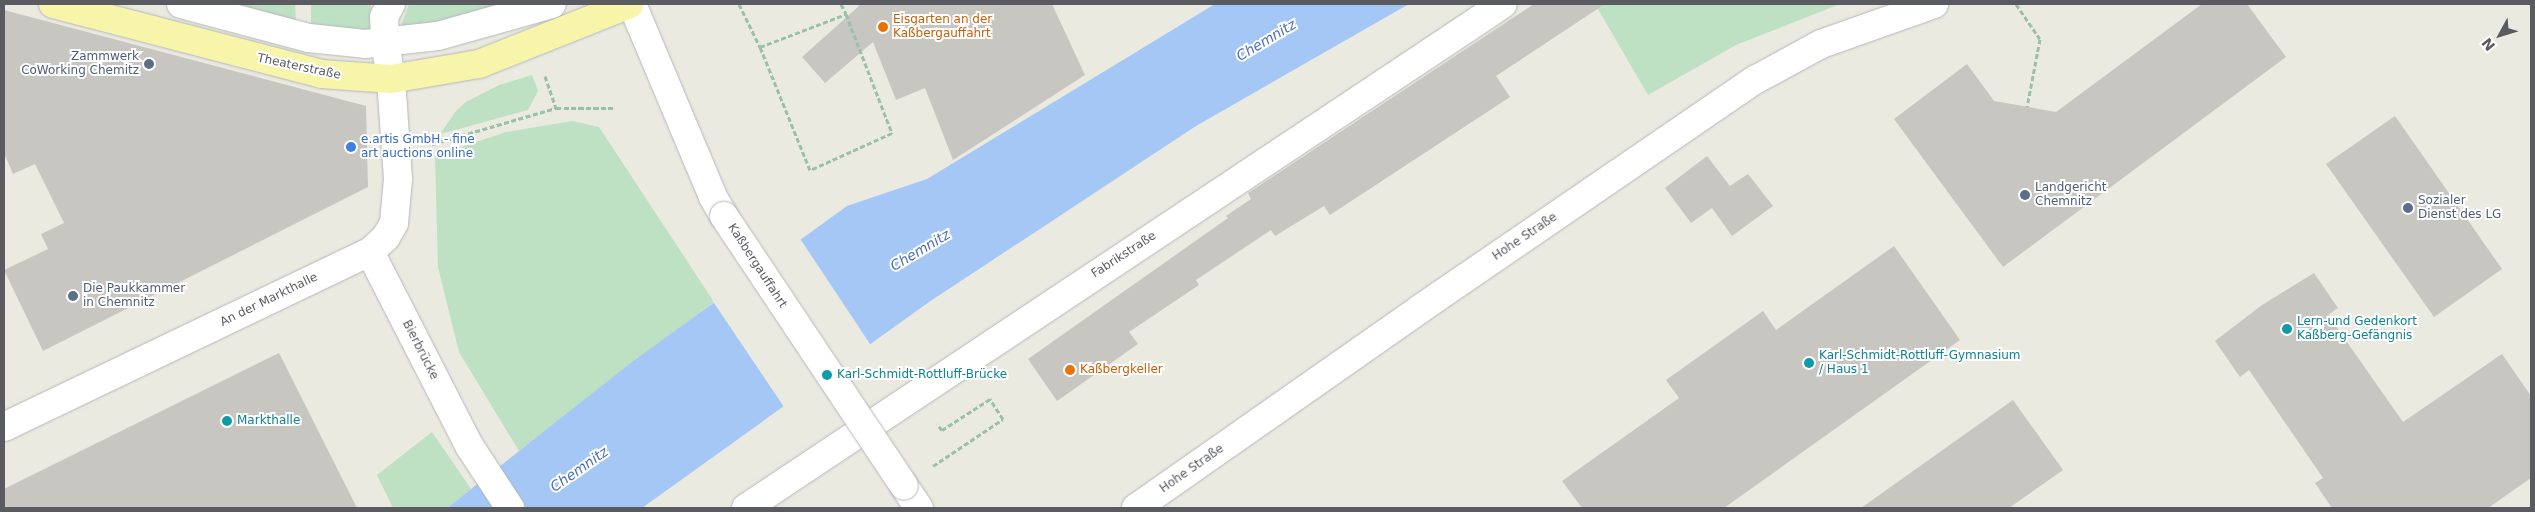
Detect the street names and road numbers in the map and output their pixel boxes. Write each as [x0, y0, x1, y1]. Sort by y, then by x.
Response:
street label: Theaterstraße [256, 51, 342, 83]
street label: Hohe Straße [1490, 210, 1560, 264]
street label: Kaßbergauffahrt [724, 221, 790, 311]
street label: Fabrikstraße [1089, 229, 1159, 281]
street label: An der Markthalle [218, 270, 320, 330]
street label: Bierbrücke [399, 318, 441, 382]
street label: Hohe Straße [1157, 442, 1227, 496]

